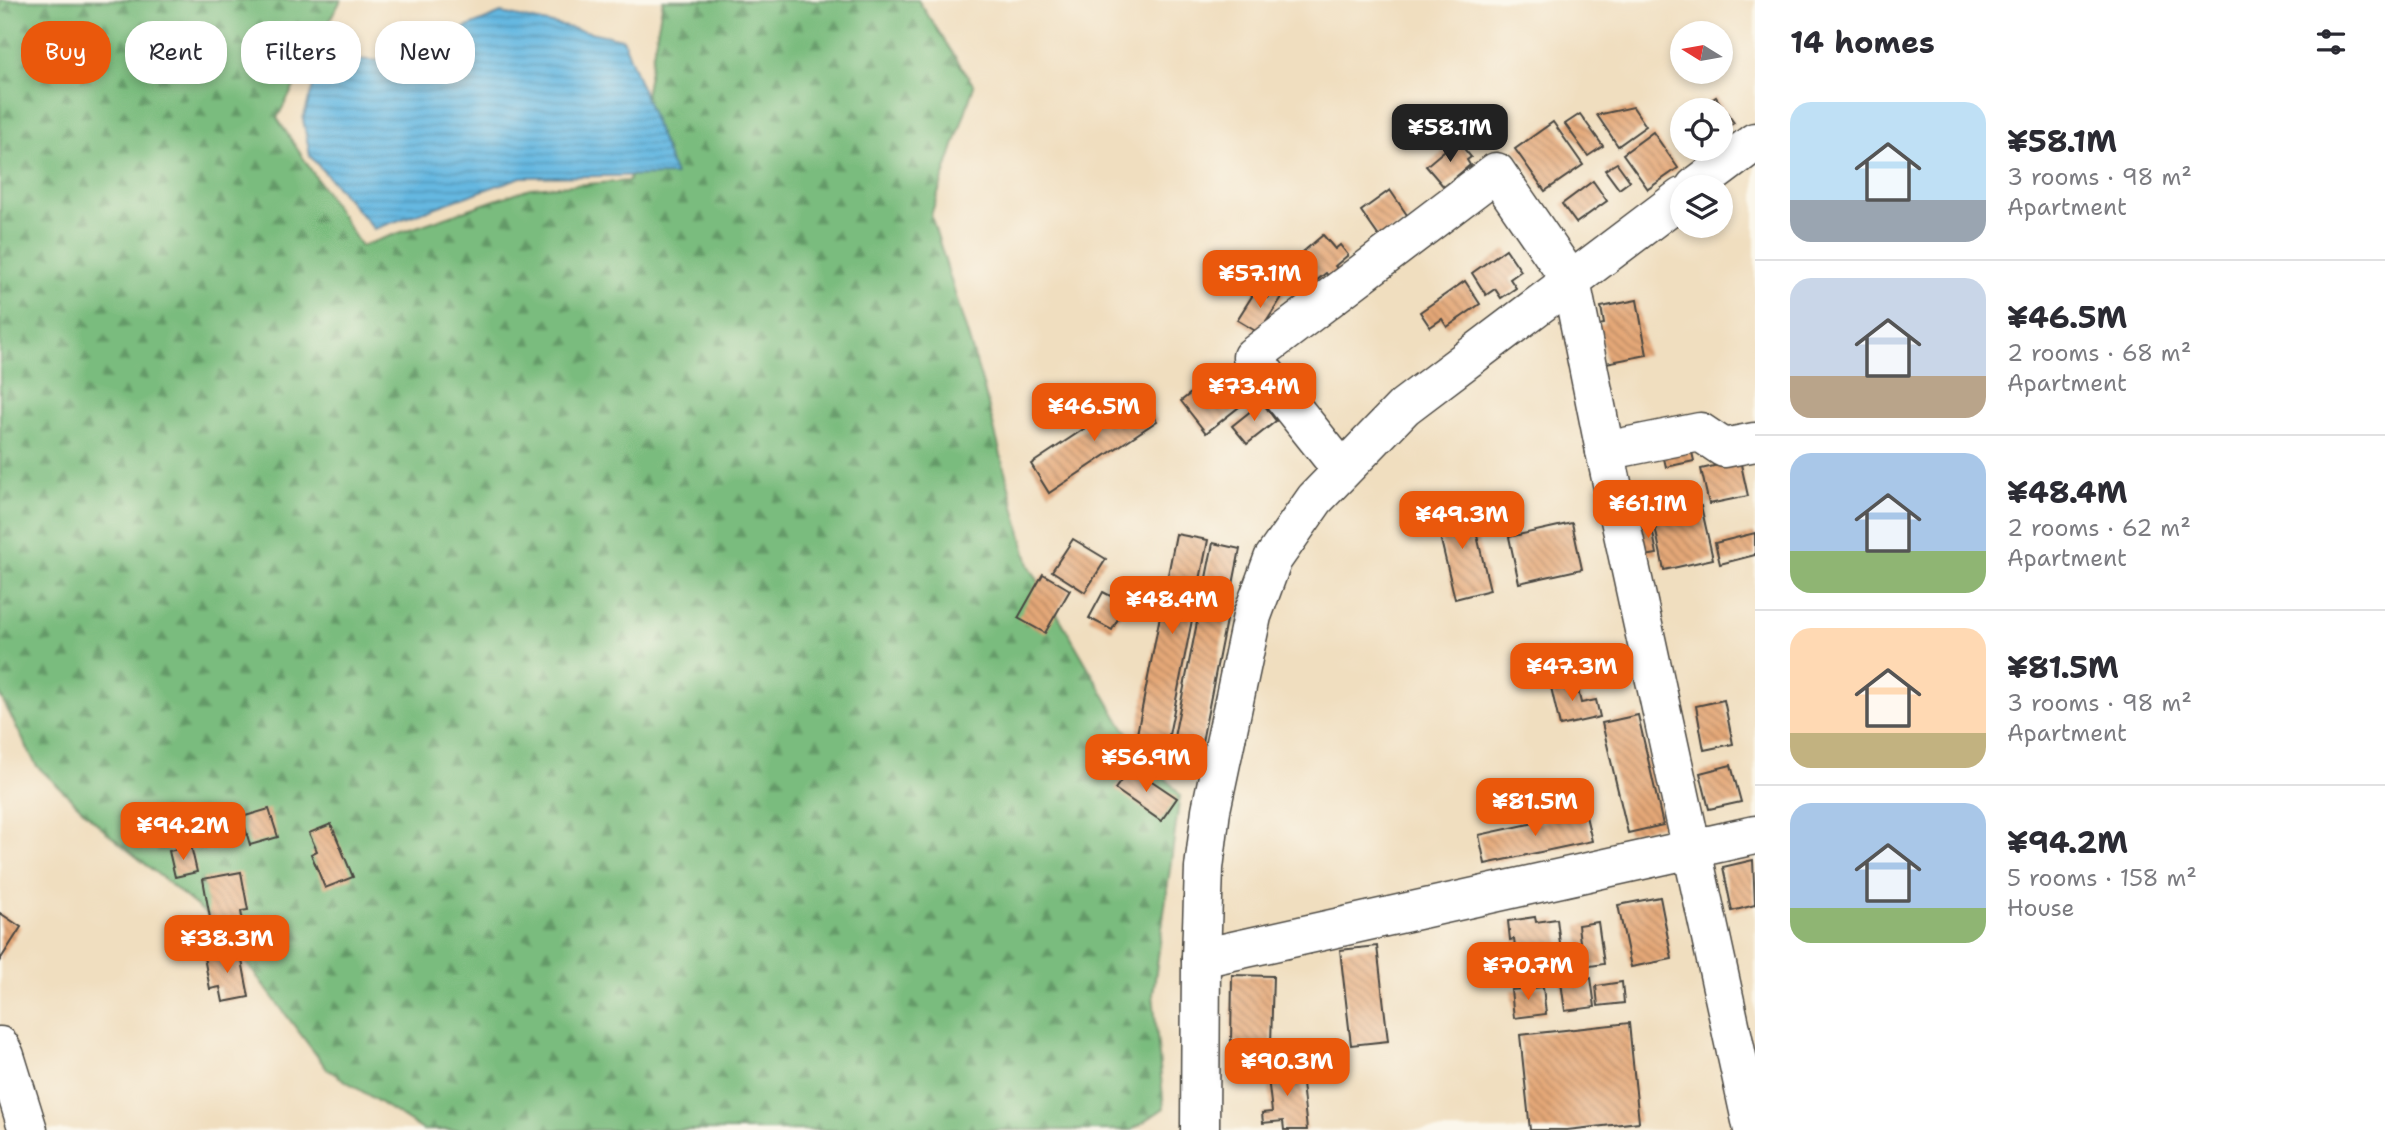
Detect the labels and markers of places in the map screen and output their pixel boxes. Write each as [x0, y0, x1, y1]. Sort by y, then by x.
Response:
pin: ¥58.1M [1393, 104, 1507, 164]
pin: ¥57.1M [1203, 250, 1317, 310]
pin: ¥73.4M [1197, 364, 1311, 423]
pin: ¥46.5M [1037, 384, 1151, 443]
pin: ¥61.1M [1591, 480, 1705, 540]
pin: ¥49.3M [1405, 491, 1519, 551]
pin: ¥48.4M [1115, 576, 1229, 636]
pin: ¥47.3M [1515, 644, 1629, 703]
pin: ¥56.9M [1089, 734, 1203, 794]
pin: ¥81.5M [1478, 778, 1592, 838]
pin: ¥94.2M [126, 802, 240, 862]
pin: ¥38.3M [170, 916, 284, 975]
pin: ¥70.7M [1471, 942, 1585, 1002]
pin: ¥90.3M [1230, 1038, 1344, 1098]

